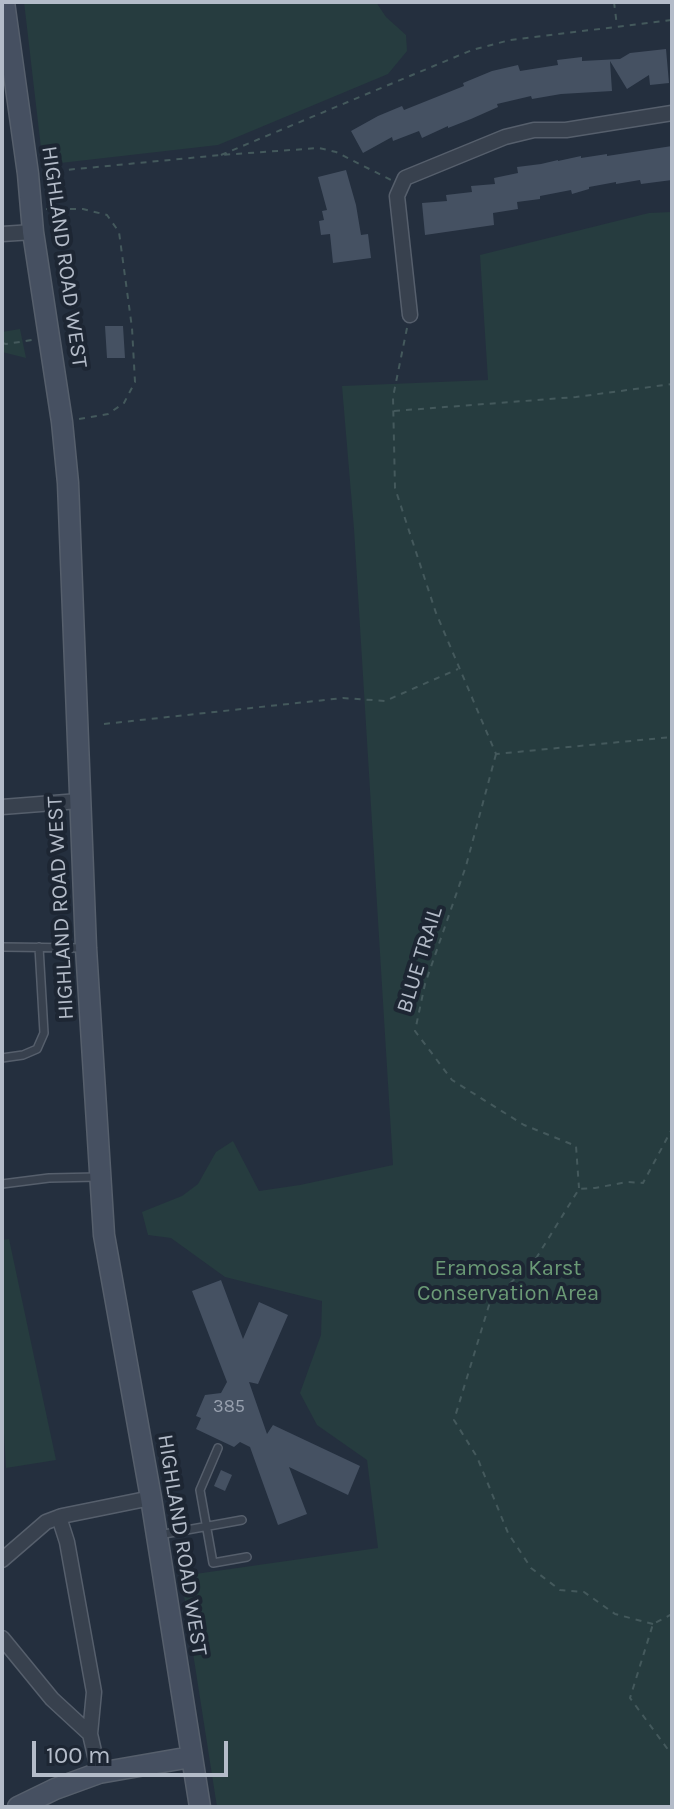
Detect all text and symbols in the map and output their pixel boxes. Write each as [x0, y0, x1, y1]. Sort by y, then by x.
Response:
street label: HIGHLAND ROAD WEST [35, 144, 93, 370]
street label: HIGHLAND ROAD WEST [42, 796, 80, 1020]
street label: BLUE TRAIL [391, 904, 449, 1016]
park label: Eramosa Karst Conservation Area [417, 1256, 599, 1308]
house number: 385 [213, 1396, 245, 1418]
street label: HIGHLAND ROAD WEST [151, 1432, 213, 1658]
scale bar [36, 1725, 232, 1775]
text: 100 m [46, 1741, 111, 1769]

